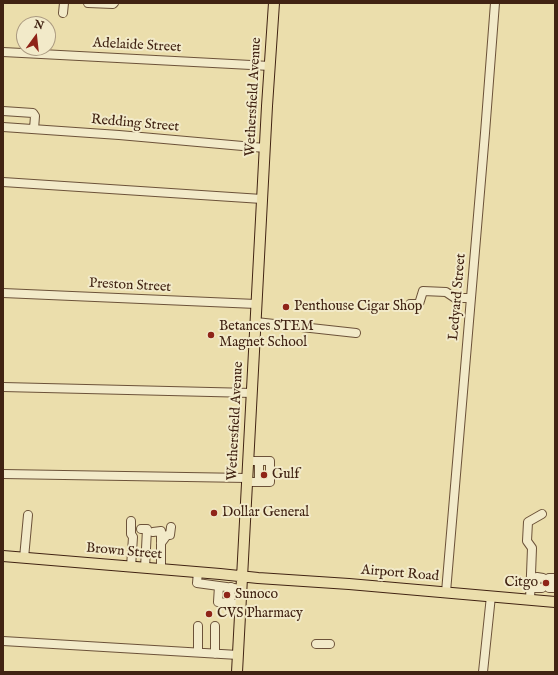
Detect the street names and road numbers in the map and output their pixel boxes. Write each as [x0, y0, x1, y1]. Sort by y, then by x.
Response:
street label: Adelaide Street [92, 35, 182, 57]
street label: Wethersfield Avenue [242, 37, 266, 157]
street label: Redding Street [90, 112, 180, 136]
street label: Ledyard Street [446, 253, 470, 341]
street label: Preston Street [89, 275, 171, 297]
street label: Wethersfield Avenue [224, 361, 248, 481]
street label: Brown Street [85, 540, 163, 564]
street label: Airport Road [360, 562, 440, 586]

